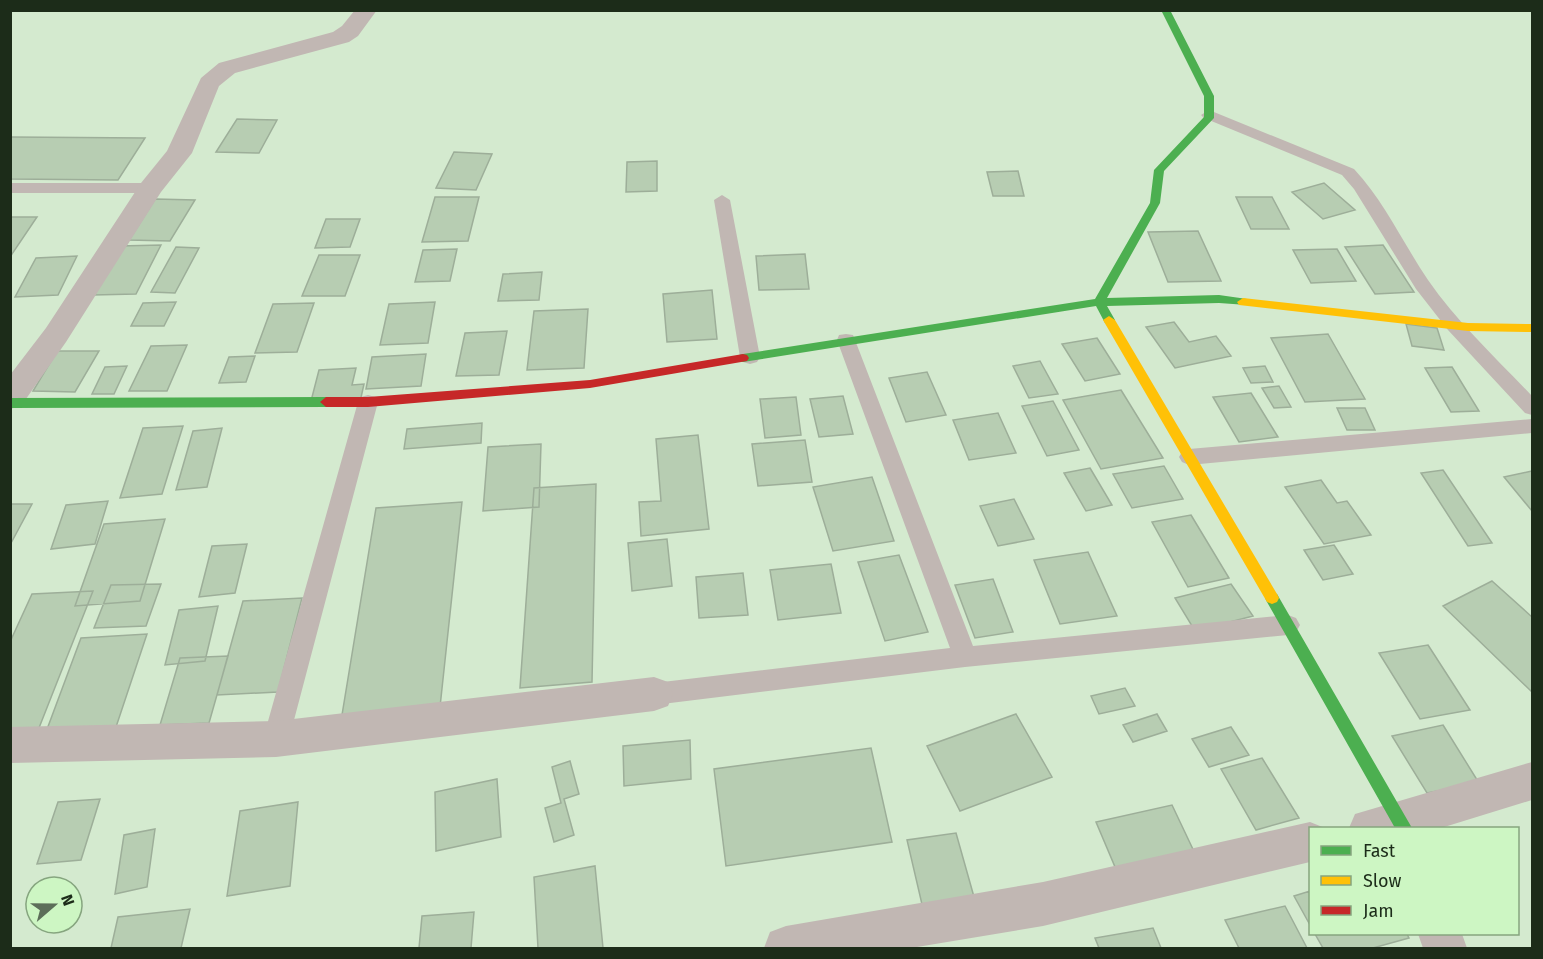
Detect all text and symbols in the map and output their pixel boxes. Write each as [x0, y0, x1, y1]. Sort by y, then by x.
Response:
legend [1309, 827, 1519, 935]
text: Fast [1363, 840, 1396, 862]
text: Slow [1363, 870, 1402, 892]
north arrow [24, 875, 84, 935]
text: N [57, 892, 78, 908]
text: Jam [1363, 900, 1394, 922]

